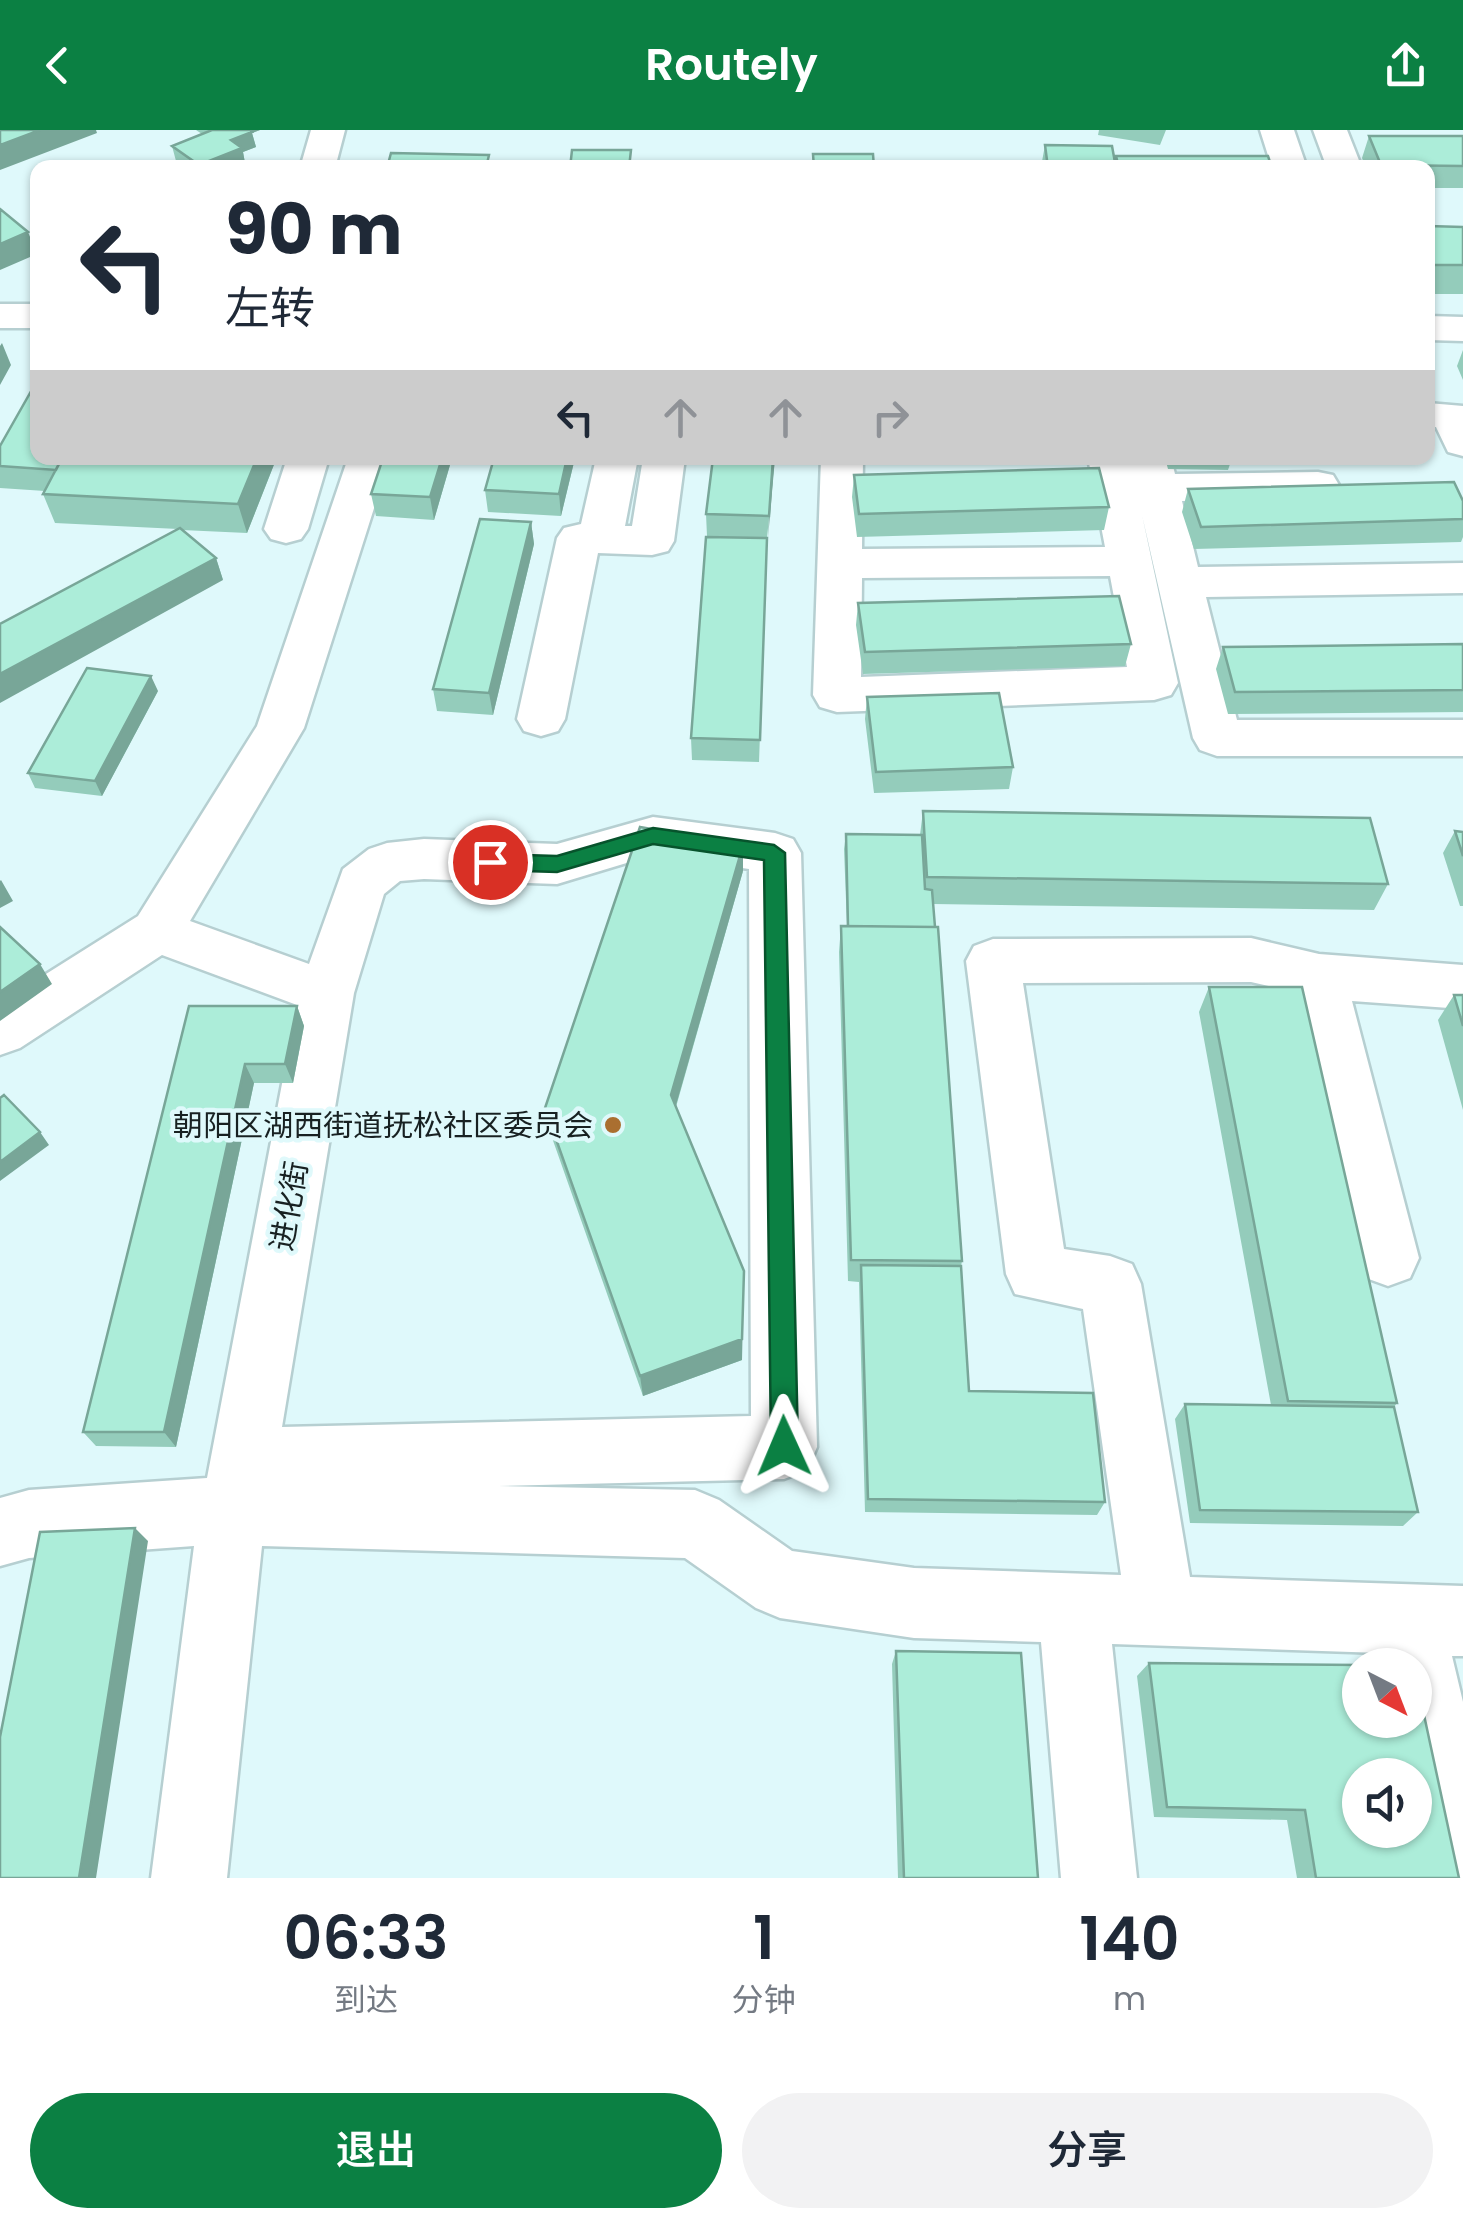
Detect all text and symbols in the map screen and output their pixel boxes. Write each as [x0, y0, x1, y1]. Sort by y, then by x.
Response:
text: Routely [645, 33, 818, 96]
icon: back [30, 38, 85, 93]
icon: share [1378, 38, 1433, 93]
text: 90 m [225, 180, 403, 279]
icon: left [60, 200, 190, 330]
text: 左转 [225, 277, 315, 340]
icon: left [548, 390, 603, 445]
icon: ahead [653, 390, 708, 445]
icon: ahead [758, 390, 813, 445]
icon: right [863, 390, 918, 445]
pin [448, 820, 533, 905]
icon: arrive [463, 835, 518, 890]
place label: 朝阳区湖西街道抚松社区委员会 [173, 1104, 593, 1147]
marker: 朝阳区湖西街道抚松社区委员会 [602, 1114, 624, 1136]
street label: 进化街 [260, 1158, 318, 1254]
position arrow [732, 1394, 836, 1498]
north arrow [1342, 1648, 1432, 1738]
map controls [1342, 1648, 1432, 1848]
button: sound [1342, 1758, 1432, 1848]
text: 06:33 [284, 1896, 448, 1980]
text: 1 [753, 1896, 775, 1980]
text: 140 [1079, 1897, 1179, 1981]
text: m [1113, 1976, 1146, 2021]
text: 到达 [334, 1977, 398, 2022]
text: 分钟 [732, 1977, 796, 2022]
button: 退出 [30, 2093, 722, 2208]
button: 分享 [742, 2093, 1433, 2208]

